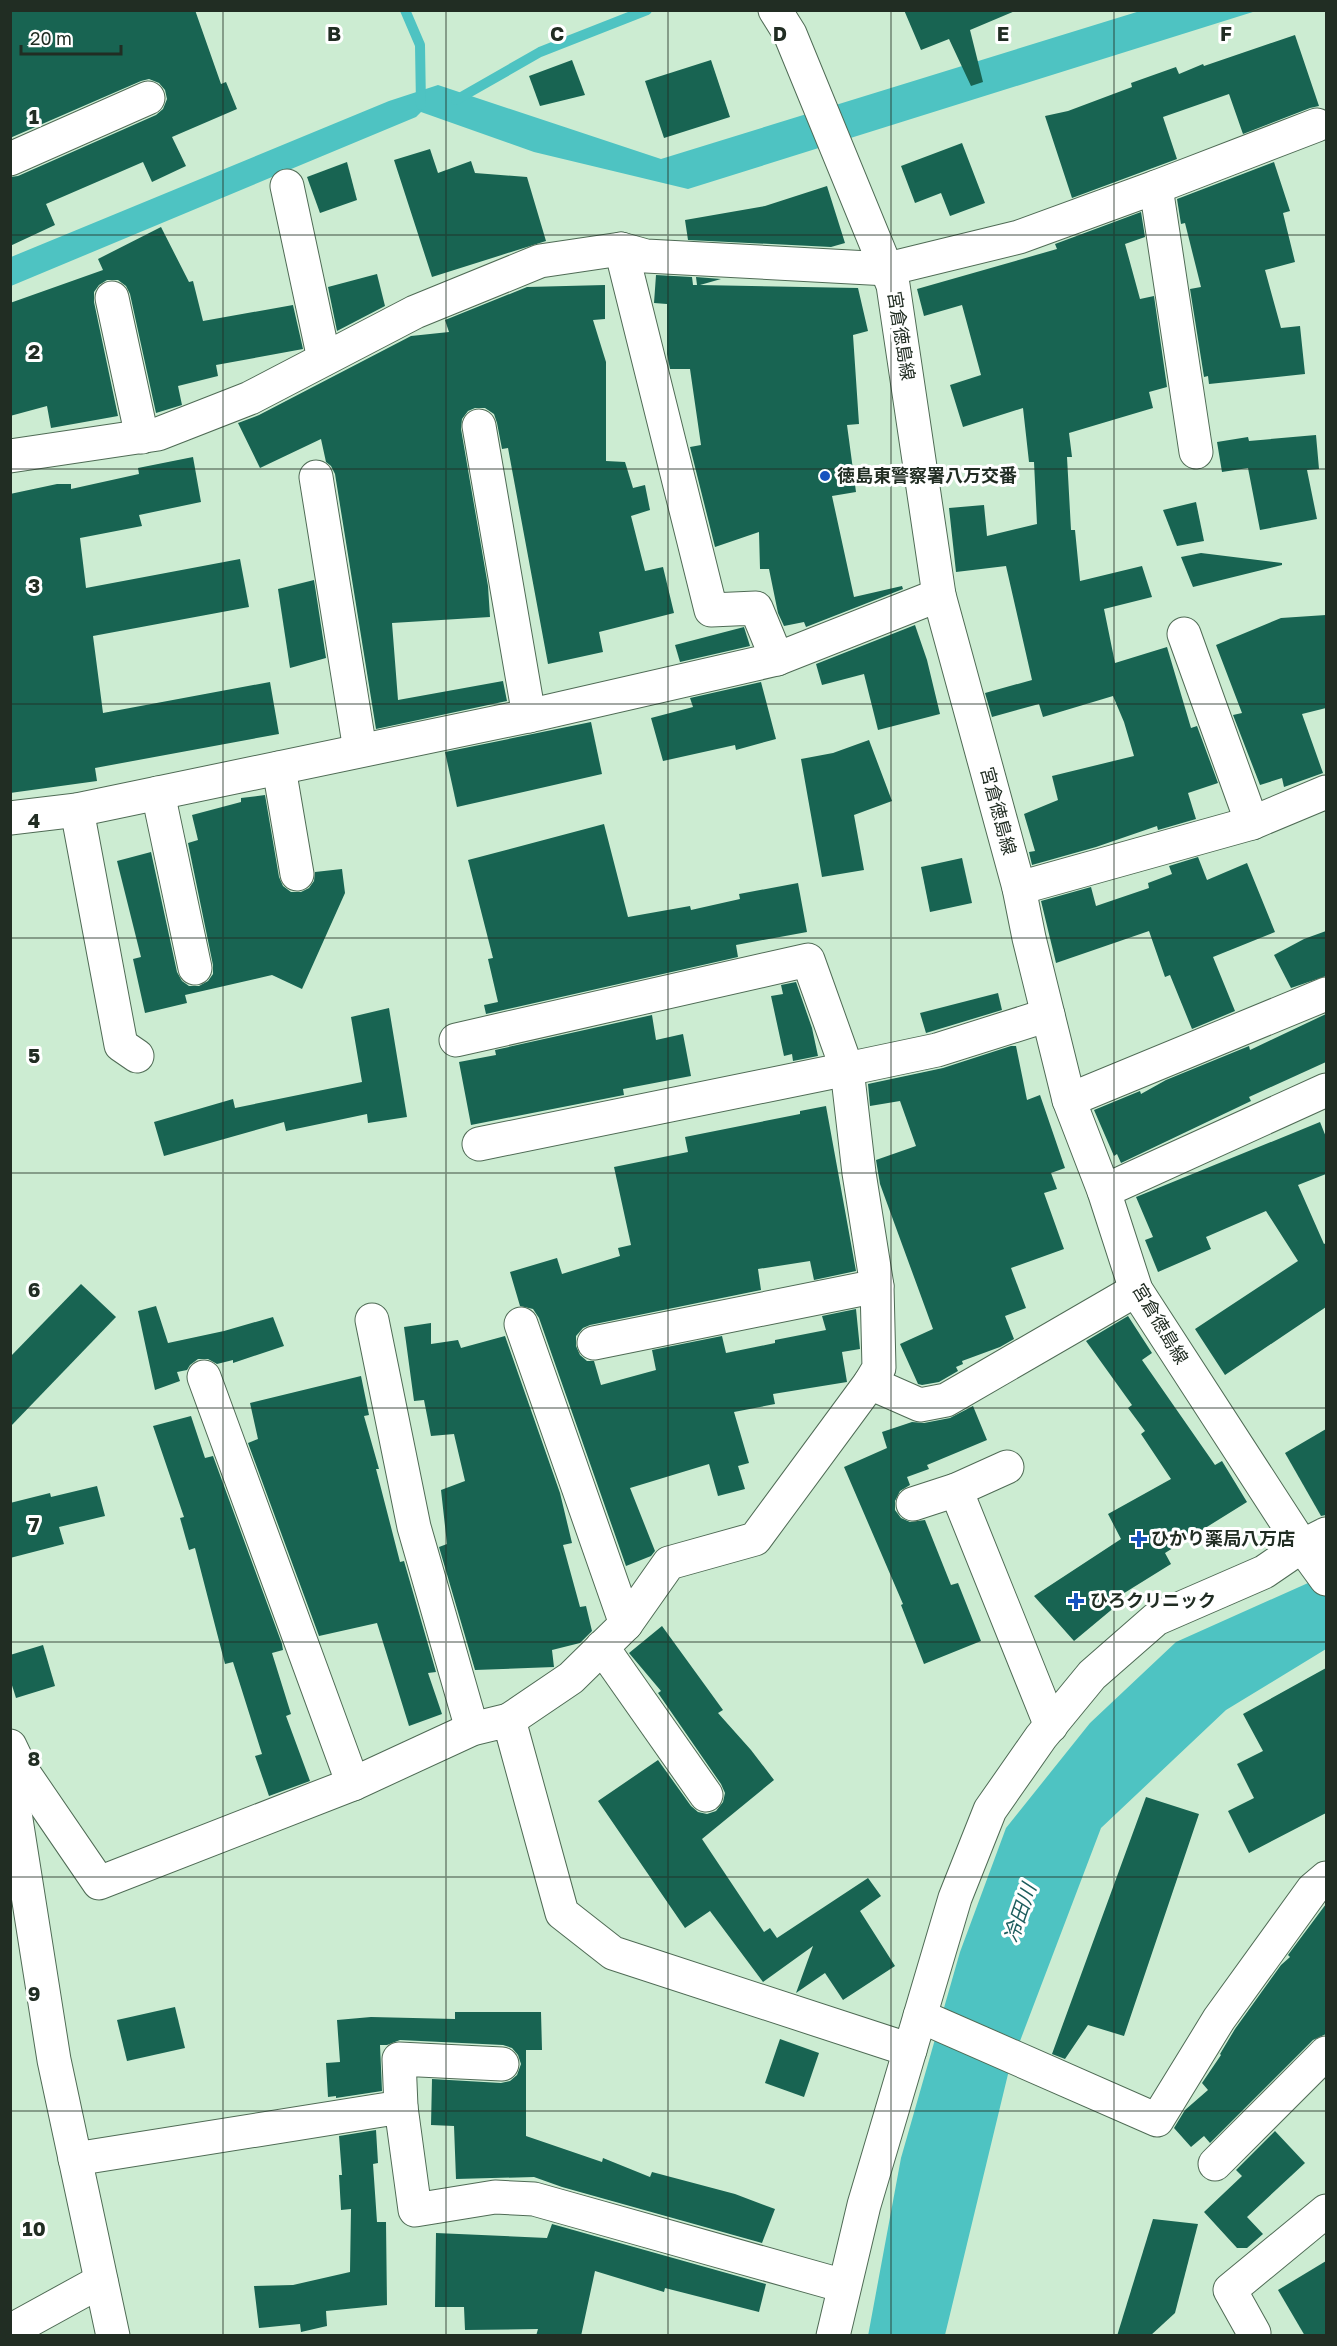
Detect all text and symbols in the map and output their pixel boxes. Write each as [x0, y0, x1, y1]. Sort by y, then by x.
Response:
scale bar [21, 18, 122, 56]
text: B [327, 21, 341, 45]
text: C [550, 21, 564, 45]
text: D [773, 21, 787, 45]
text: E [997, 21, 1009, 45]
text: F [1220, 21, 1232, 45]
text: 20 m [30, 27, 72, 49]
text: 1 [29, 104, 39, 128]
street label: 宮倉徳島線 [884, 290, 920, 382]
text: 2 [28, 339, 40, 363]
place label: 徳島東警察署八万交番 [837, 464, 1017, 486]
marker: 徳島東警察署八万交番 [818, 469, 832, 483]
text: 3 [28, 573, 40, 597]
street label: 宮倉徳島線 [977, 764, 1021, 857]
text: 4 [28, 808, 40, 832]
text: 5 [28, 1043, 40, 1067]
text: 6 [28, 1277, 40, 1301]
street label: 宮倉徳島線 [1128, 1279, 1193, 1368]
text: 7 [29, 1512, 40, 1536]
place label: ひかり薬局八万店 [1151, 1527, 1295, 1549]
marker: ひかり薬局八万店 [1132, 1532, 1146, 1546]
place label: ひろクリニック [1090, 1589, 1216, 1611]
marker: ひろクリニック [1067, 1592, 1085, 1610]
text: 8 [28, 1746, 40, 1770]
water label: 冷田川 [998, 1879, 1041, 1945]
text: 9 [28, 1981, 40, 2005]
text: 10 [22, 2216, 46, 2240]

